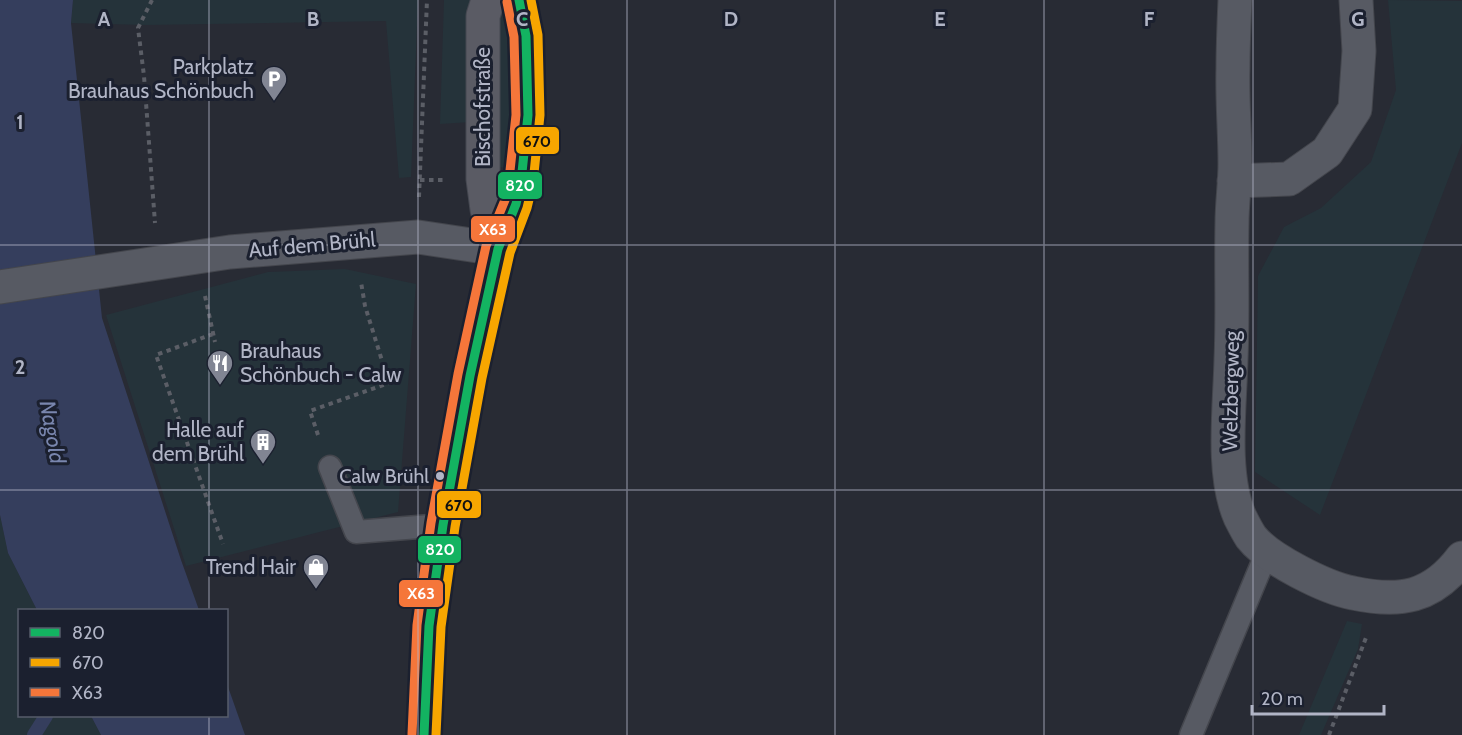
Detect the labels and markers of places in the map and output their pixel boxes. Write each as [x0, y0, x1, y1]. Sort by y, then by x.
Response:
place label: Parkplatz Brauhaus Schönbuch [68, 54, 254, 103]
parking icon: Parkplatz Brauhaus Schönbuch [259, 64, 289, 102]
place label: Brauhaus Schönbuch - Calw [240, 338, 402, 387]
restaurant icon: Brauhaus Schönbuch - Calw [205, 348, 235, 386]
place label: Halle auf dem Brühl [152, 417, 244, 466]
building icon: Halle auf dem Brühl [248, 427, 278, 465]
place label: Calw Brühl [339, 464, 429, 488]
marker: Calw Brühl [434, 470, 446, 482]
shop icon: Trend Hair [301, 552, 331, 590]
place label: Trend Hair [206, 554, 296, 579]

